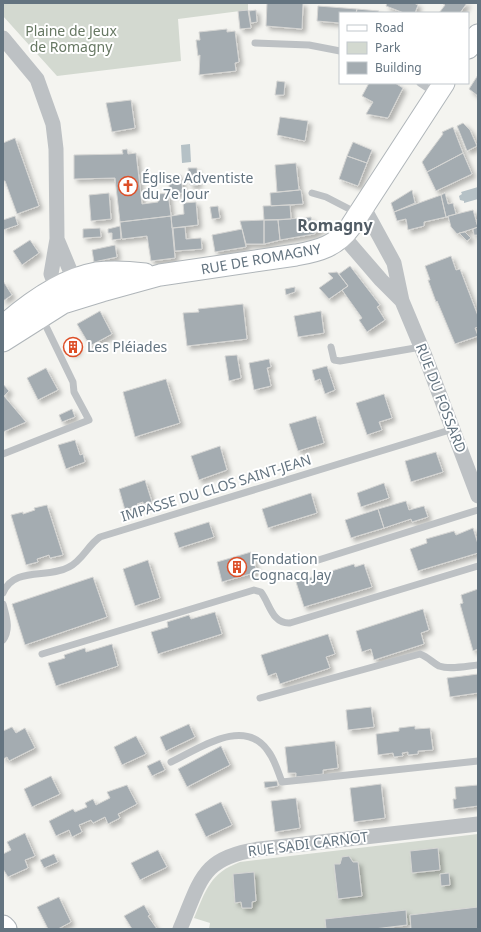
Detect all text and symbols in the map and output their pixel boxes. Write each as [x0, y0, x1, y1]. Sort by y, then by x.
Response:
legend [339, 12, 469, 84]
text: Road [375, 19, 404, 36]
park label: Plaine de Jeux de Romagny [25, 21, 117, 56]
text: Park [375, 39, 401, 56]
text: Building [375, 59, 422, 76]
place label: Église Adventiste du 7e Jour [142, 168, 254, 203]
church icon: Église Adventiste du 7e Jour [117, 175, 139, 197]
district label: Romagny [297, 214, 374, 236]
street label: RUE DE ROMAGNY [199, 239, 323, 278]
building icon: Les Pléiades [62, 336, 84, 358]
place label: Les Pléiades [87, 337, 168, 356]
street label: RUE DU FOSSARD [412, 340, 471, 455]
street label: IMPASSE DU CLOS SAINT-JEAN [118, 449, 313, 526]
place label: Fondation Cognacq Jay [251, 549, 332, 584]
building icon: Fondation Cognacq Jay [226, 556, 248, 578]
street label: RUE SADI CARNOT [247, 827, 369, 860]

